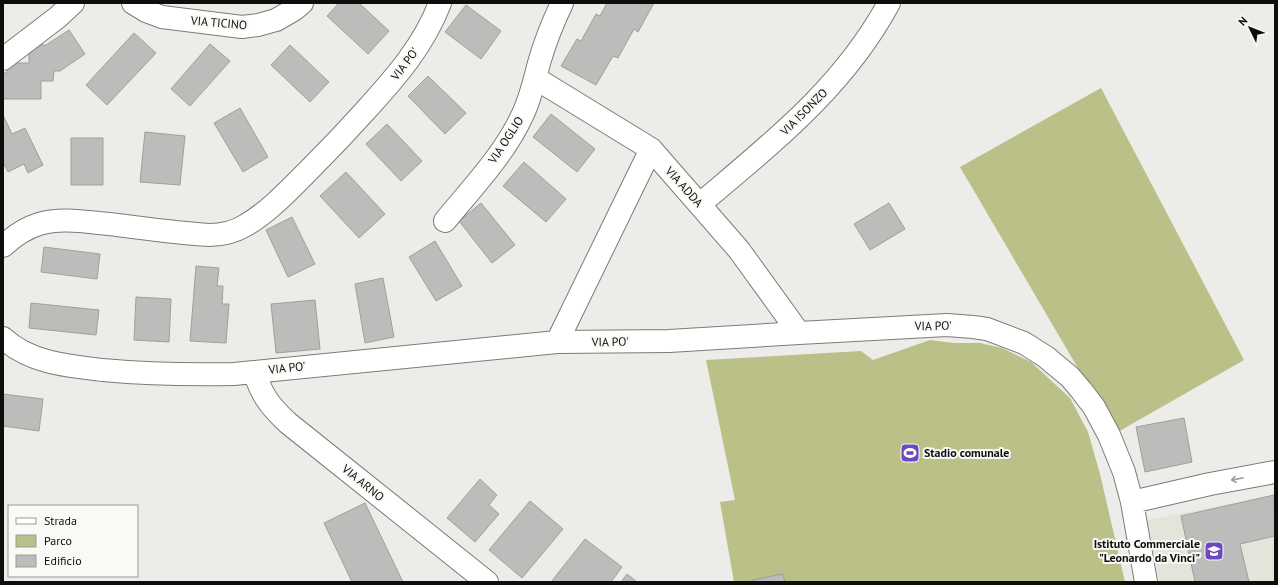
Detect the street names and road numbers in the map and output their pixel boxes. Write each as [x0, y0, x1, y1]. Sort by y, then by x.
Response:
street label: VIA TICINO [189, 12, 248, 32]
street label: VIA PO' [387, 44, 422, 84]
street label: VIA ISONZO [776, 85, 830, 139]
street label: VIA OGLIO [484, 113, 526, 167]
street label: VIA ADDA [662, 163, 706, 210]
street label: VIA PO' [913, 318, 952, 333]
street label: VIA PO' [590, 334, 629, 349]
street label: VIA PO' [267, 358, 306, 377]
street label: VIA ARNO [338, 460, 388, 504]

